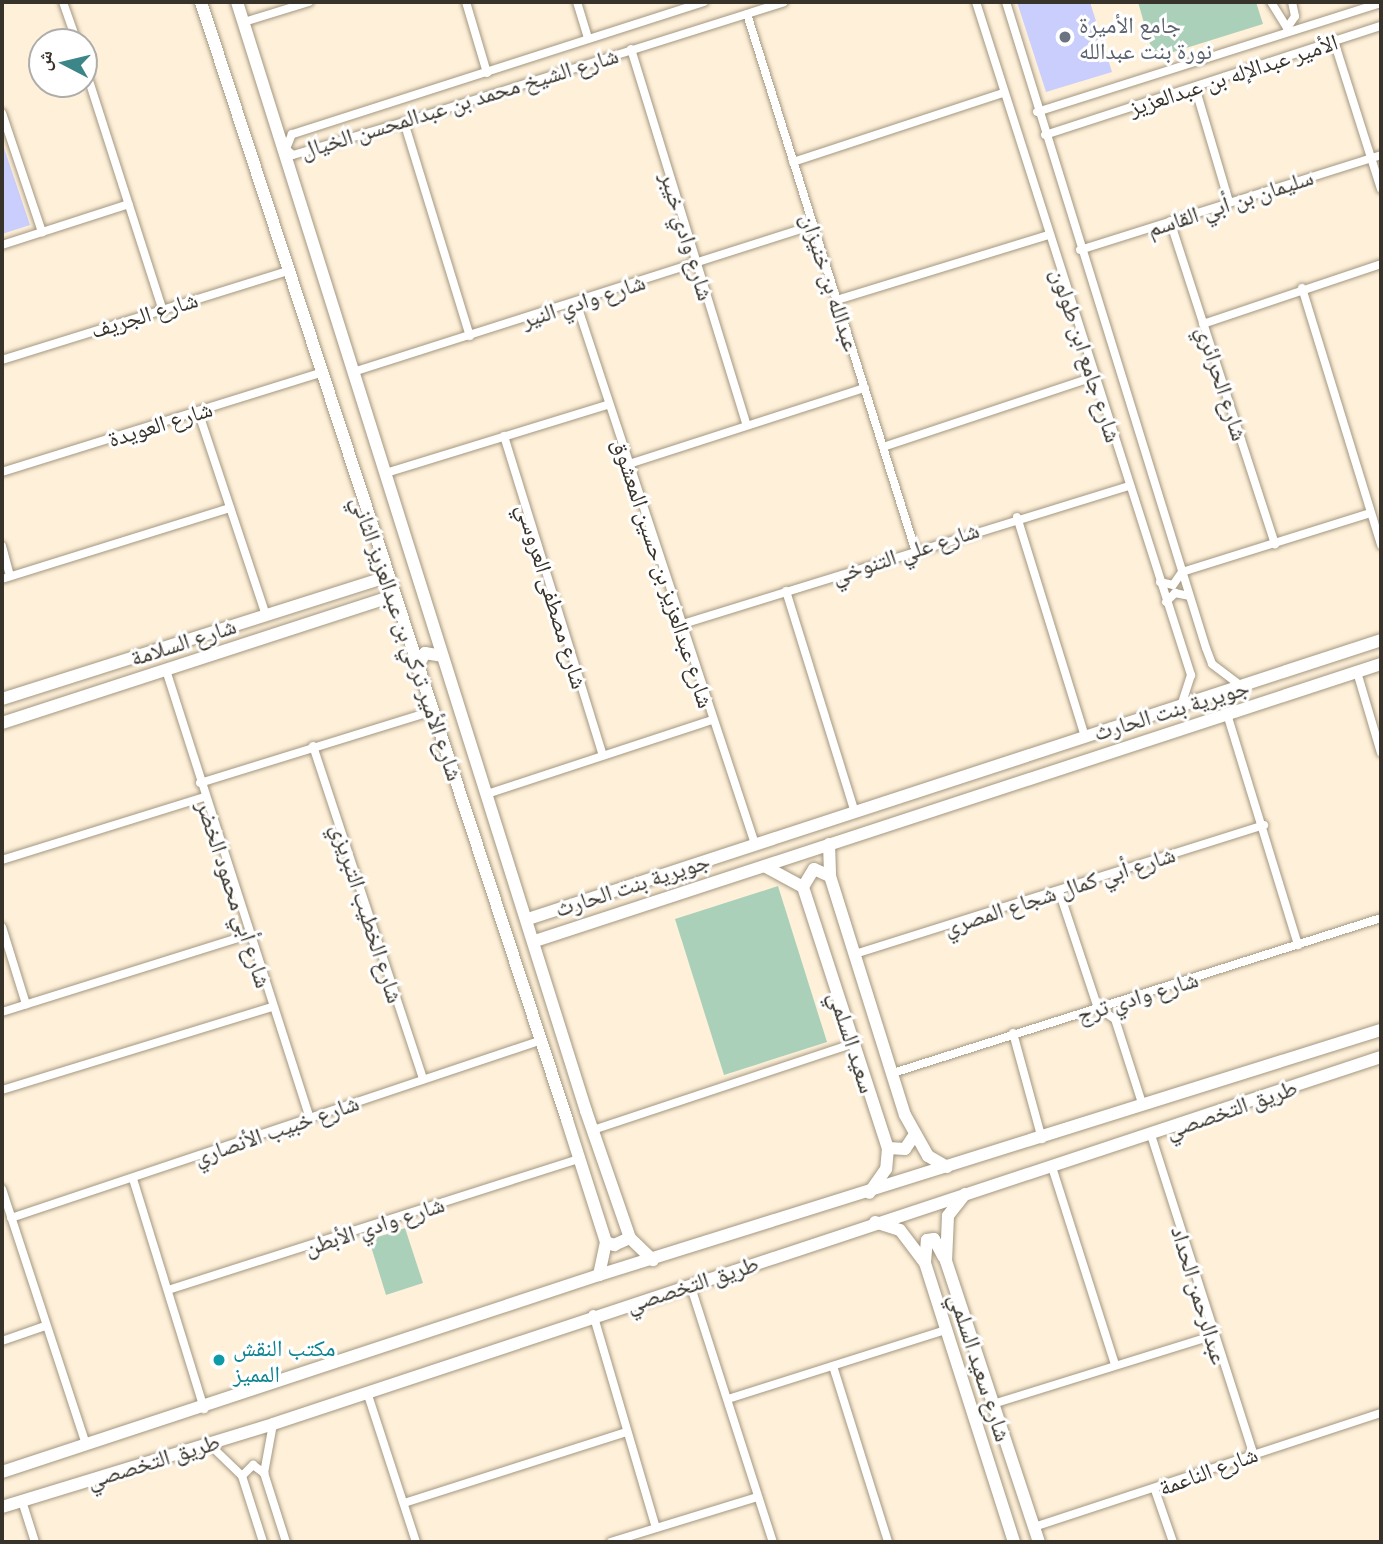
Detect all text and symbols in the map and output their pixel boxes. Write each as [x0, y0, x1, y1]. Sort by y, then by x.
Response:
place label: جامع الأميرة نورة بنت عبدالله [1079, 10, 1212, 64]
street label: الأمير عبدالإله بن عبدالعزيز [1125, 27, 1341, 121]
north arrow [28, 28, 98, 98]
marker: جامع الأميرة نورة بنت عبدالله [1057, 29, 1073, 45]
street label: شارع الشيخ محمد بن عبدالمحسن الخيال [297, 40, 621, 164]
text: ش [31, 49, 56, 72]
street label: سليمان بن أبي القاسم [1143, 162, 1317, 242]
street label: شارع وادي خيبر [655, 168, 721, 304]
street label: عبدالله بن خنيزان [796, 209, 866, 355]
street label: شارع جامع ابن طولون [1046, 265, 1128, 445]
street label: شارع وادي النير [518, 267, 648, 333]
street label: شارع الجريف [87, 285, 201, 343]
street label: شارع الحرائري [1191, 322, 1255, 444]
street label: شارع العويدة [104, 394, 216, 452]
street label: شارع عبدالعزيز بن حسين المعشوق [607, 435, 721, 711]
street label: شارع الأمير تركي بن عبدالعزيز الثاني [346, 492, 470, 784]
street label: شارع مصطفى العروسي [512, 500, 594, 692]
street label: شارع علي التنوخي [828, 515, 982, 589]
street label: شارع السلامة [127, 611, 239, 671]
street label: جويرية بنت الحارث [1090, 672, 1252, 746]
street label: شارع أبي محمود الخضر [192, 797, 278, 991]
street label: شارع الخطيب التبريزي [326, 820, 410, 1006]
street label: شارع أبي كمال شجاع المصري [940, 840, 1178, 940]
street label: جويرية بنت الحارث [551, 846, 713, 922]
street label: شارع وادي ترج [1073, 964, 1201, 1028]
street label: سعيد السلمي [824, 988, 882, 1096]
street label: طريق التخصصي [1161, 1073, 1301, 1143]
street label: شارع خبيب الأنصاري [190, 1088, 362, 1170]
street label: شارع وادي الأبطن [301, 1189, 447, 1261]
street label: عبدالرحمن الحداد [1166, 1223, 1234, 1367]
street label: طريق التخصصي [622, 1249, 762, 1317]
street label: شارع سعيد السلمي [944, 1289, 1018, 1445]
place label: مكتب النقش المميز [233, 1333, 336, 1387]
marker: مكتب النقش المميز [211, 1352, 227, 1368]
street label: طريق التخصصي [83, 1427, 223, 1493]
street label: شارع الناعمة [1155, 1439, 1261, 1501]

